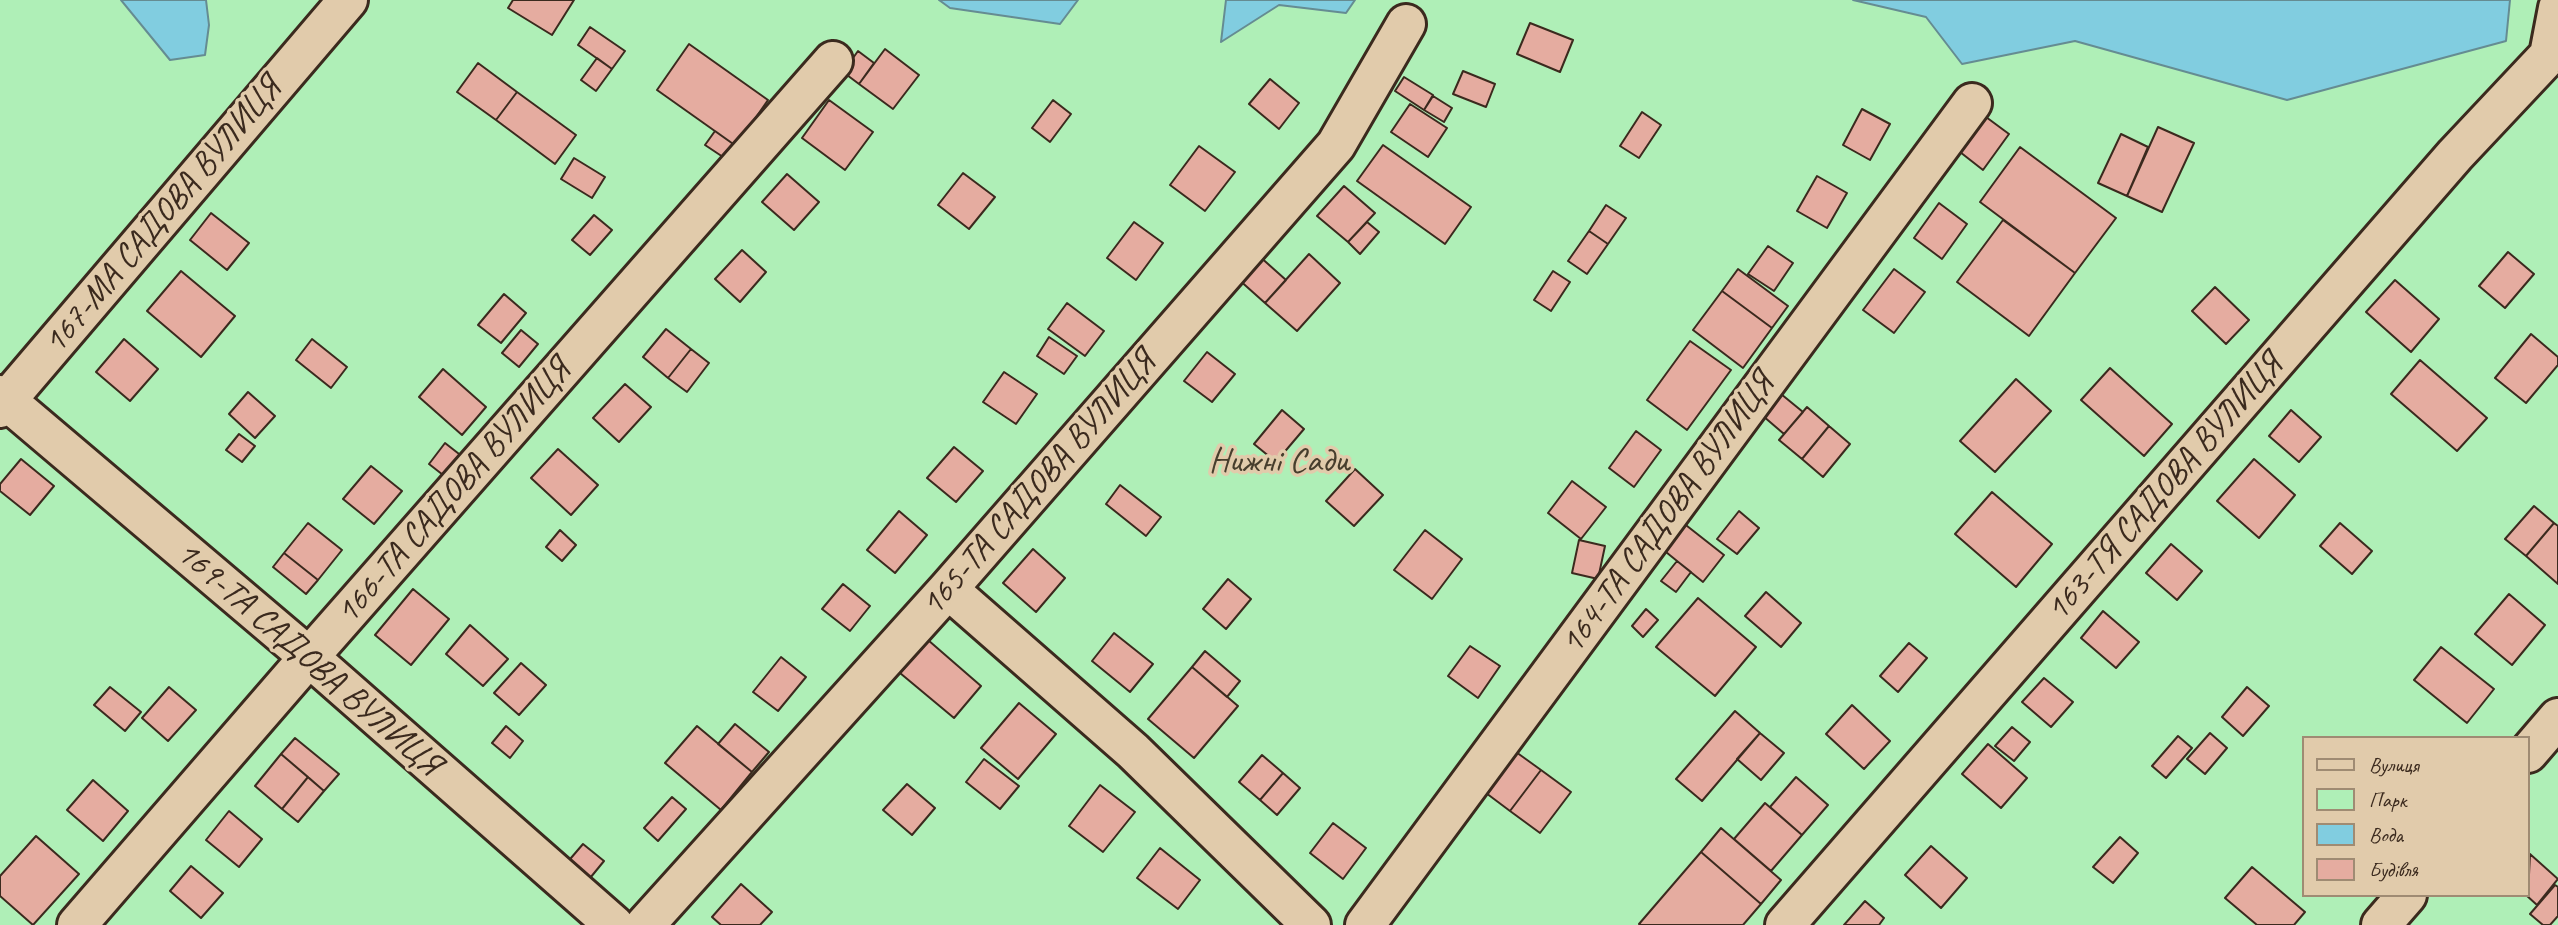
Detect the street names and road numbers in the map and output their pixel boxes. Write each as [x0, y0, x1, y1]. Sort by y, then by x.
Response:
street label: 167-МА САДОВА ВУЛИЦЯ [35, 69, 291, 363]
street label: 165-ТА САДОВА ВУЛИЦЯ [912, 343, 1166, 625]
street label: 163-ТЯ САДОВА ВУЛИЦЯ [2038, 346, 2292, 630]
street label: 166-ТА САДОВА ВУЛИЦЯ [327, 351, 581, 633]
street label: 164-ТА САДОВА ВУЛИЦЯ [1552, 365, 1784, 663]
street label: 169-ТА САДОВА ВУЛИЦЯ [167, 532, 449, 786]

